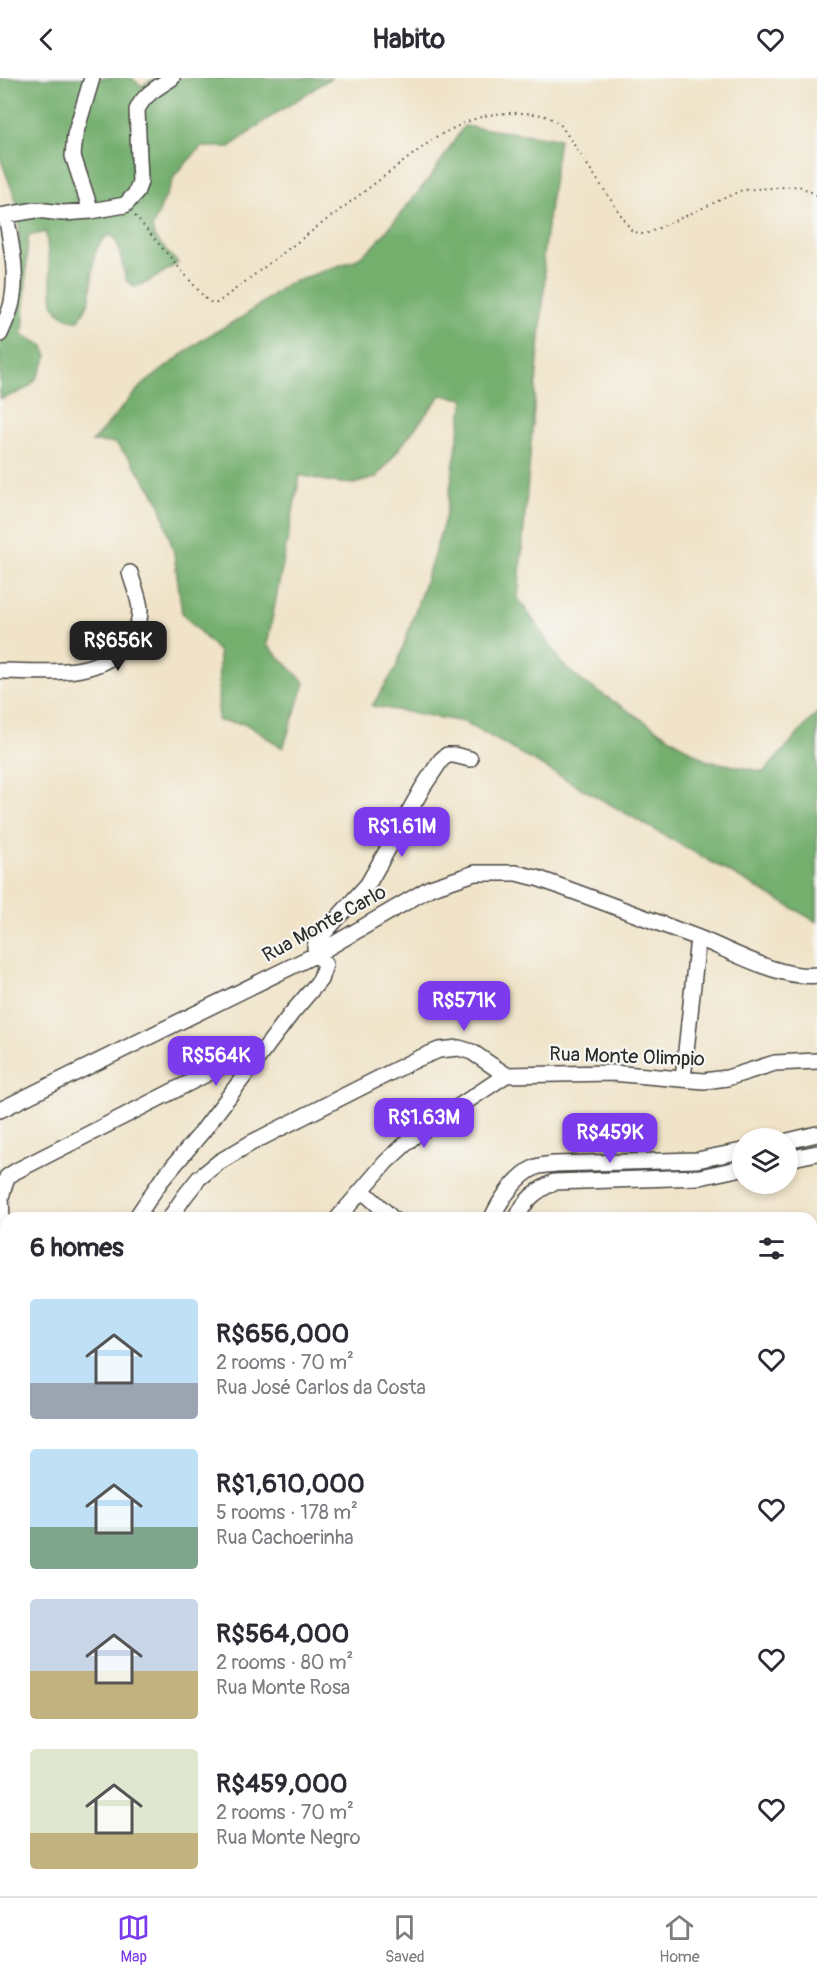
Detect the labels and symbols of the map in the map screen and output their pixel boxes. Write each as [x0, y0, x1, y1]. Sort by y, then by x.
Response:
pin: R$656K [69, 621, 167, 672]
pin: R$1.61M [347, 807, 457, 858]
street label: Rua Monte Carlo [258, 879, 391, 968]
pin: R$571K [415, 981, 513, 1032]
pin: R$564K [167, 1036, 265, 1087]
street label: Rua Monte Olimpio [549, 1041, 705, 1072]
pin: R$1.63M [369, 1098, 479, 1149]
pin: R$459K [561, 1113, 659, 1164]

